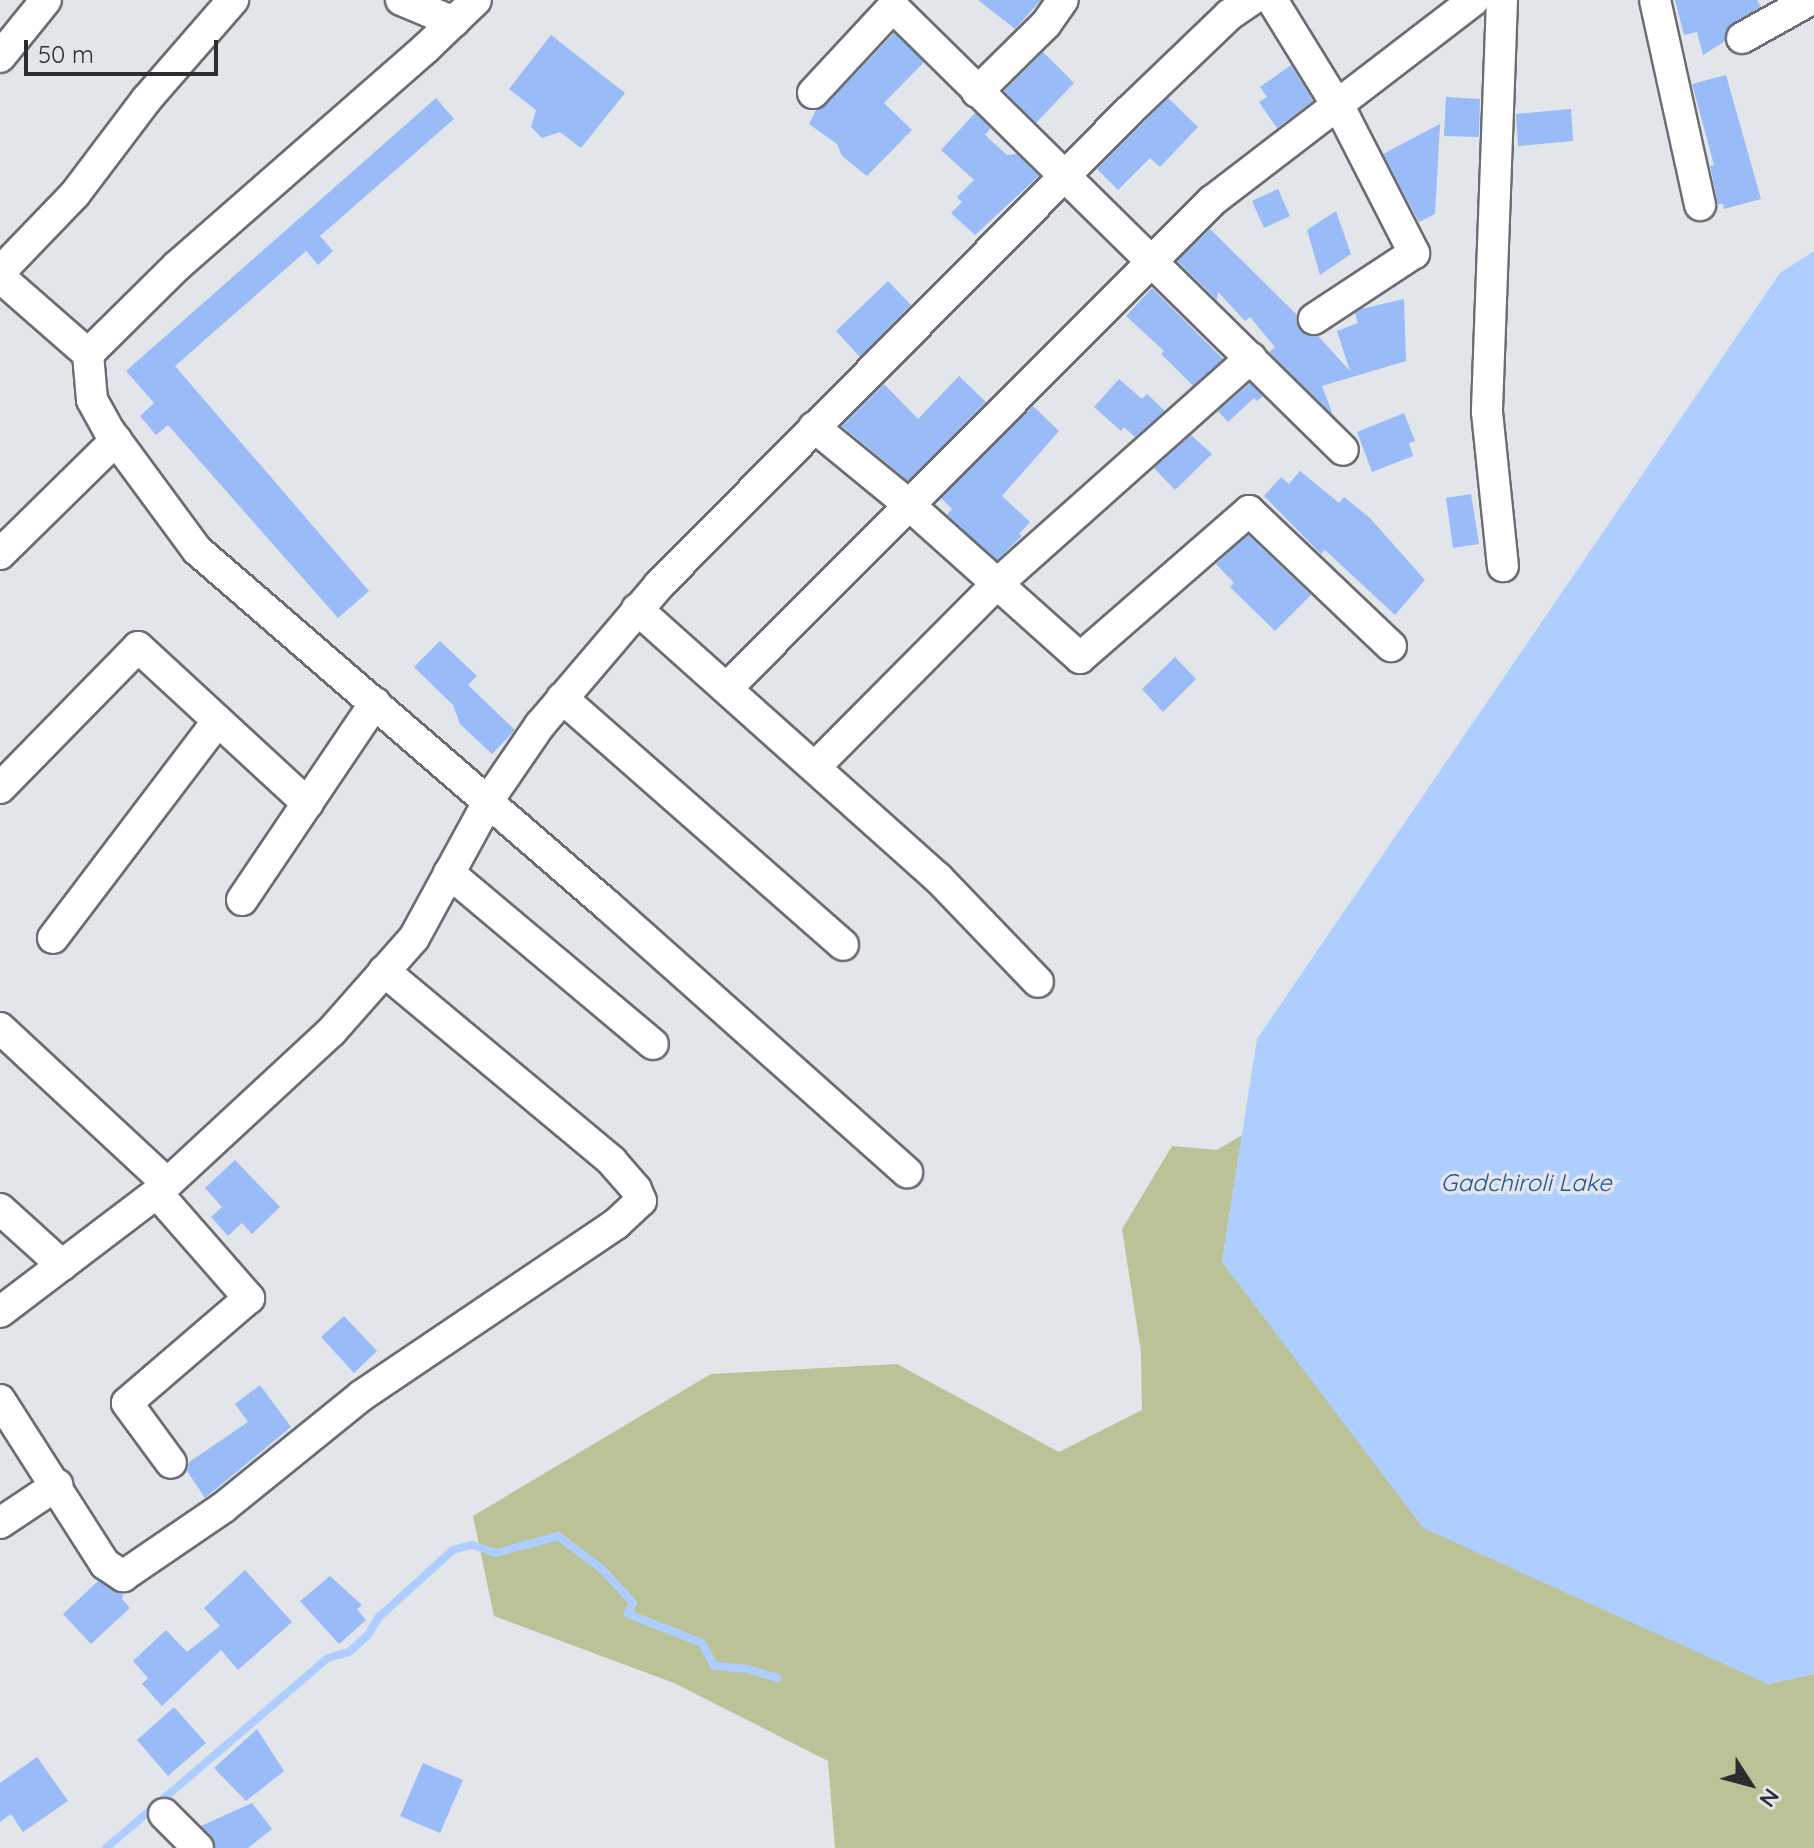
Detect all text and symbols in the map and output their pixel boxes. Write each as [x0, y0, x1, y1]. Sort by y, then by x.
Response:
scale bar [28, 24, 222, 74]
text: 50 m [38, 39, 94, 69]
water label: Gadchiroli Lake [1441, 1169, 1611, 1197]
north arrow [1710, 1744, 1790, 1824]
text: N [1753, 1783, 1786, 1813]

